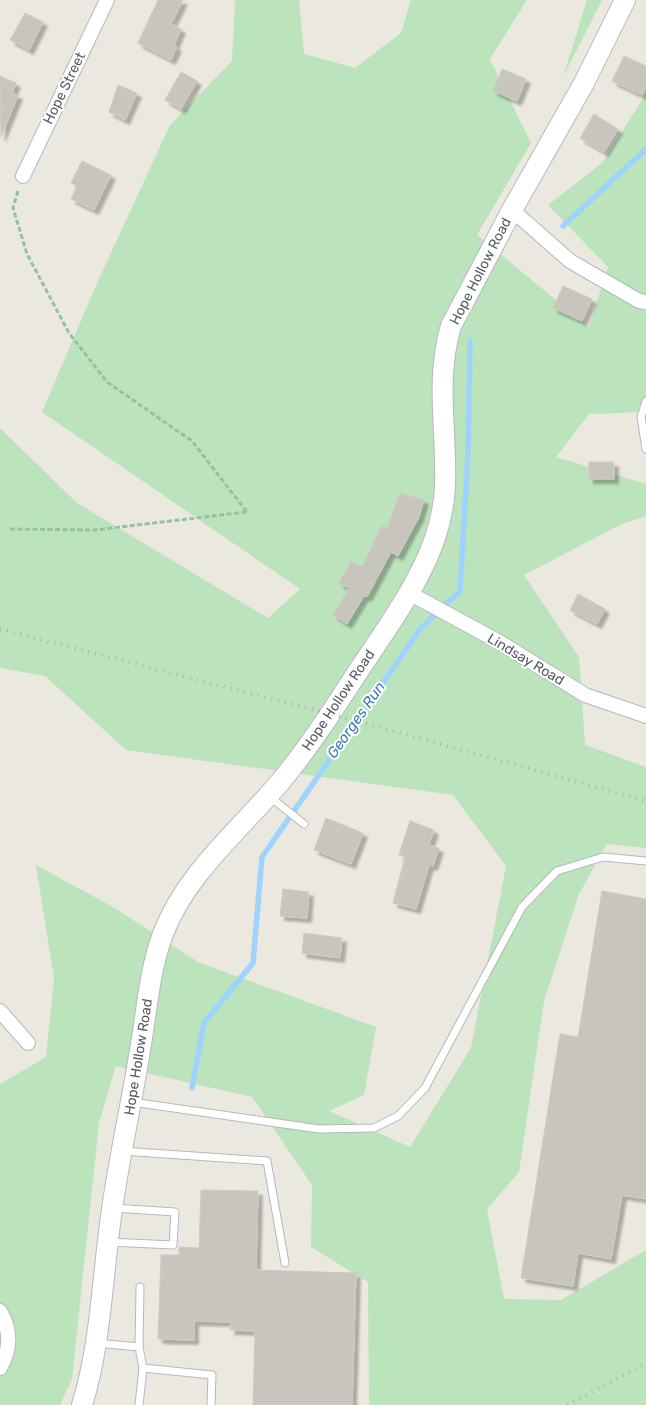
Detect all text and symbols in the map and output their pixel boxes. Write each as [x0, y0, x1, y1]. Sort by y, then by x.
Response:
street label: Hope Street [40, 49, 89, 127]
street label: Hope Hollow Road [446, 215, 515, 328]
street label: Lindsay Road [484, 630, 567, 689]
street label: Hope Hollow Road [298, 647, 378, 754]
water label: Georges Run [323, 678, 389, 762]
street label: Hope Hollow Road [121, 998, 156, 1117]

